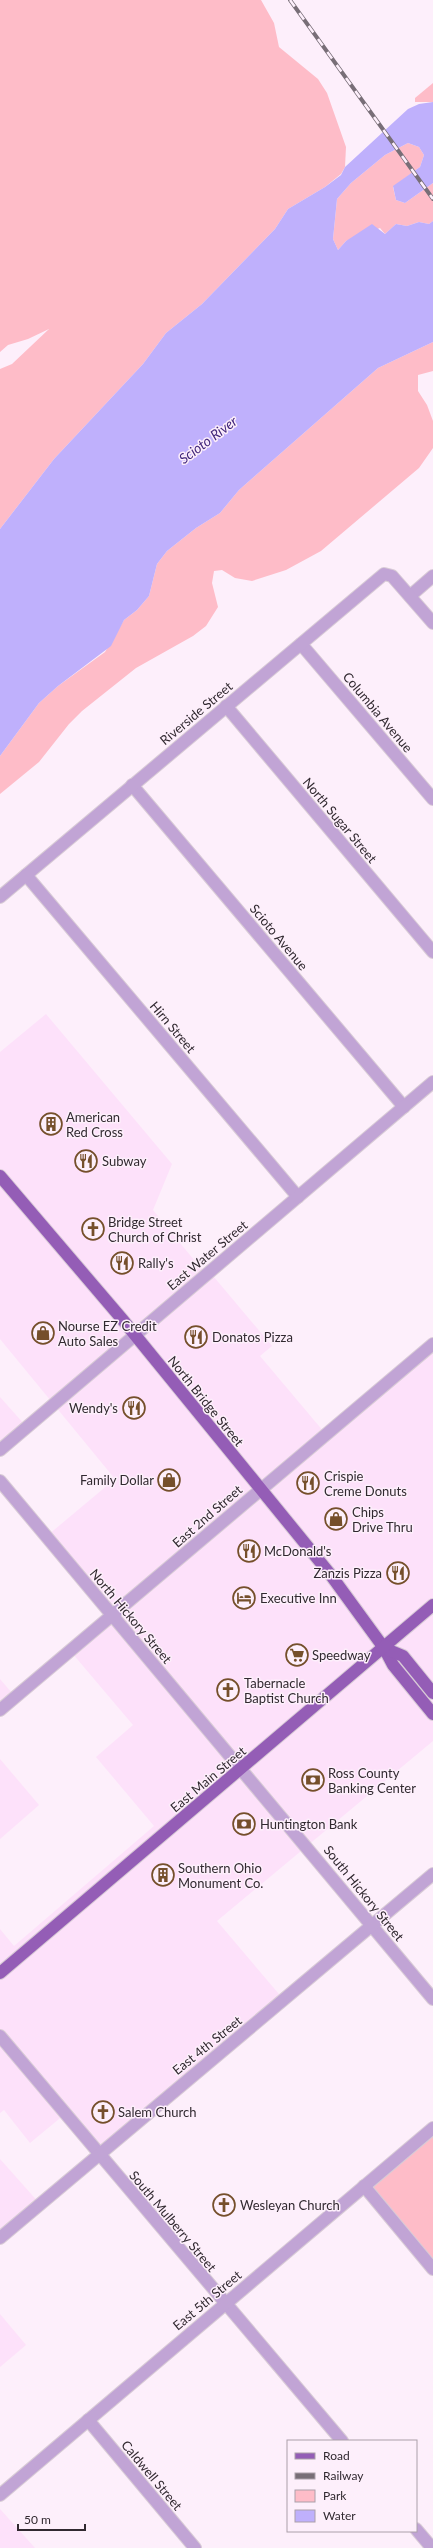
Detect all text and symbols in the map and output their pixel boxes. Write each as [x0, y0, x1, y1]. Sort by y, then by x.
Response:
water label: Scioto River [175, 412, 240, 467]
street label: Columbia Avenue [340, 669, 416, 755]
street label: Riverside Street [156, 678, 236, 748]
street label: North Sugar Street [300, 774, 381, 866]
street label: Scioto Avenue [247, 901, 311, 973]
street label: Hirn Street [147, 998, 199, 1056]
place label: American Red Cross [66, 1109, 123, 1140]
building icon: American Red Cross [38, 1111, 64, 1137]
restaurant icon: Subway [73, 1148, 99, 1174]
place label: Subway [102, 1153, 147, 1169]
place label: Bridge Street Church of Christ [108, 1214, 202, 1245]
church icon: Bridge Street Church of Christ [80, 1216, 106, 1242]
street label: East Water Street [164, 1217, 251, 1293]
restaurant icon: Rally's [109, 1250, 135, 1276]
place label: Rally's [138, 1255, 174, 1271]
place label: Nourse EZ Credit Auto Sales [58, 1318, 157, 1349]
shop icon: Nourse EZ Credit Auto Sales [30, 1320, 56, 1346]
restaurant icon: Donatos Pizza [183, 1324, 209, 1350]
place label: Donatos Pizza [212, 1329, 293, 1345]
street label: North Bridge Street [165, 1353, 248, 1450]
restaurant icon: Wendy's [121, 1395, 147, 1421]
place label: Wendy's [69, 1400, 118, 1416]
shop icon: Family Dollar [156, 1467, 182, 1493]
place label: Crispie Creme Donuts [324, 1468, 407, 1499]
restaurant icon: Crispie Creme Donuts [295, 1470, 321, 1496]
place label: Family Dollar [80, 1472, 154, 1488]
street label: East 2nd Street [169, 1481, 245, 1551]
place label: Chips Drive Thru [352, 1504, 413, 1535]
shop icon: Chips Drive Thru [323, 1506, 349, 1532]
restaurant icon: McDonald's [236, 1538, 262, 1564]
place label: McDonald's [264, 1543, 332, 1559]
restaurant icon: Zanzis Pizza [385, 1560, 411, 1586]
street label: North Hickory Street [87, 1565, 175, 1667]
place label: Zanzis Pizza [313, 1565, 382, 1581]
hotel icon: Executive Inn [231, 1585, 257, 1611]
place label: Executive Inn [260, 1590, 337, 1606]
supermarket icon: Speedway [284, 1642, 310, 1668]
place label: Speedway [312, 1647, 371, 1663]
place label: Tabernacle Baptist Church [244, 1675, 329, 1706]
church icon: Tabernacle Baptist Church [215, 1677, 241, 1703]
street label: East Main Street [167, 1743, 249, 1815]
place label: Ross County Banking Center [328, 1765, 416, 1796]
bank icon: Ross County Banking Center [300, 1767, 326, 1793]
bank icon: Huntington Bank [231, 1811, 257, 1837]
place label: Huntington Bank [260, 1816, 358, 1832]
street label: South Hickory Street [321, 1842, 408, 1944]
place label: Southern Ohio Monument Co. [178, 1860, 263, 1891]
building icon: Southern Ohio Monument Co. [150, 1862, 176, 1888]
street label: East 4th Street [169, 2012, 245, 2078]
church icon: Salem Church [90, 2099, 116, 2125]
place label: Salem Church [118, 2104, 197, 2120]
street label: South Mulberry Street [126, 2167, 220, 2275]
church icon: Wesleyan Church [211, 2192, 237, 2218]
place label: Wesleyan Church [240, 2197, 340, 2213]
street label: East 5th Street [169, 2266, 245, 2333]
street label: Caldwell Street [118, 2437, 186, 2513]
legend [287, 2440, 417, 2532]
text: Road [323, 2448, 350, 2463]
text: Railway [323, 2468, 364, 2483]
text: Park [323, 2488, 347, 2503]
scale bar [18, 2506, 85, 2532]
text: Water [323, 2508, 356, 2523]
text: 50 m [24, 2512, 51, 2527]

